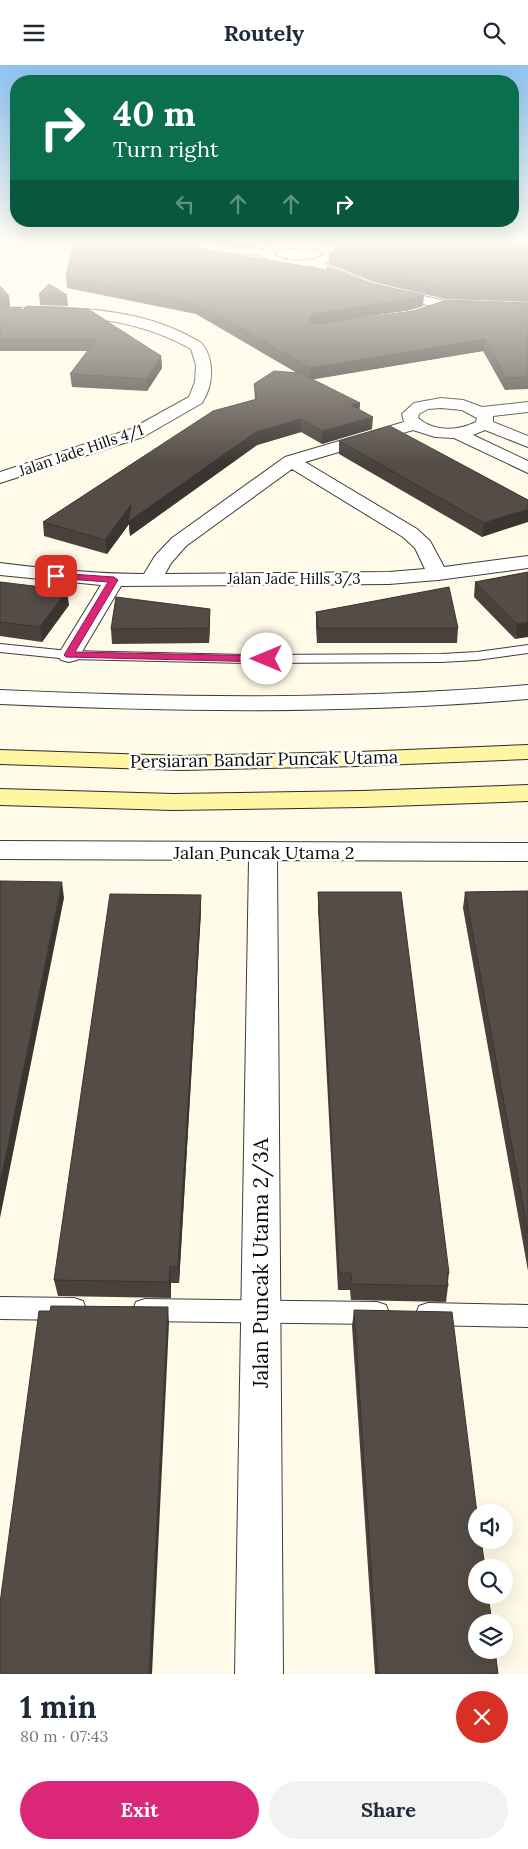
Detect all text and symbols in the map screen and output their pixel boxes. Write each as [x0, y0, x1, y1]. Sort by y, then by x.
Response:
icon: menu [20, 19, 48, 47]
text: Routely [224, 19, 304, 47]
icon: search [480, 19, 508, 47]
text: 40 m [113, 91, 196, 136]
icon: right [30, 95, 95, 160]
text: Turn right [113, 135, 218, 163]
icon: left [171, 190, 199, 218]
icon: ahead [224, 190, 252, 218]
icon: ahead [277, 190, 305, 218]
icon: right [330, 190, 358, 218]
street label: Jalan Jade Hills 4/1 [15, 420, 146, 482]
pin [35, 555, 77, 597]
icon: arrive [42, 562, 70, 590]
street label: Jalan Jade Hills 3/3 [226, 569, 361, 589]
position arrow [240, 632, 292, 684]
street label: Persiaran Bandar Puncak Utama [130, 745, 398, 773]
street label: Jalan Puncak Utama 2 [173, 841, 354, 864]
street label: Jalan Puncak Utama 2/3A [247, 1137, 274, 1389]
map controls [468, 1504, 513, 1659]
button: sound [468, 1504, 513, 1549]
button: search [468, 1559, 513, 1604]
button: layers [468, 1614, 513, 1659]
text: 1 min [20, 1688, 97, 1726]
button: close [456, 1691, 508, 1743]
text: 80 m · 07:43 [20, 1726, 108, 1746]
button: Exit [20, 1781, 259, 1839]
button: Share [269, 1781, 508, 1839]

